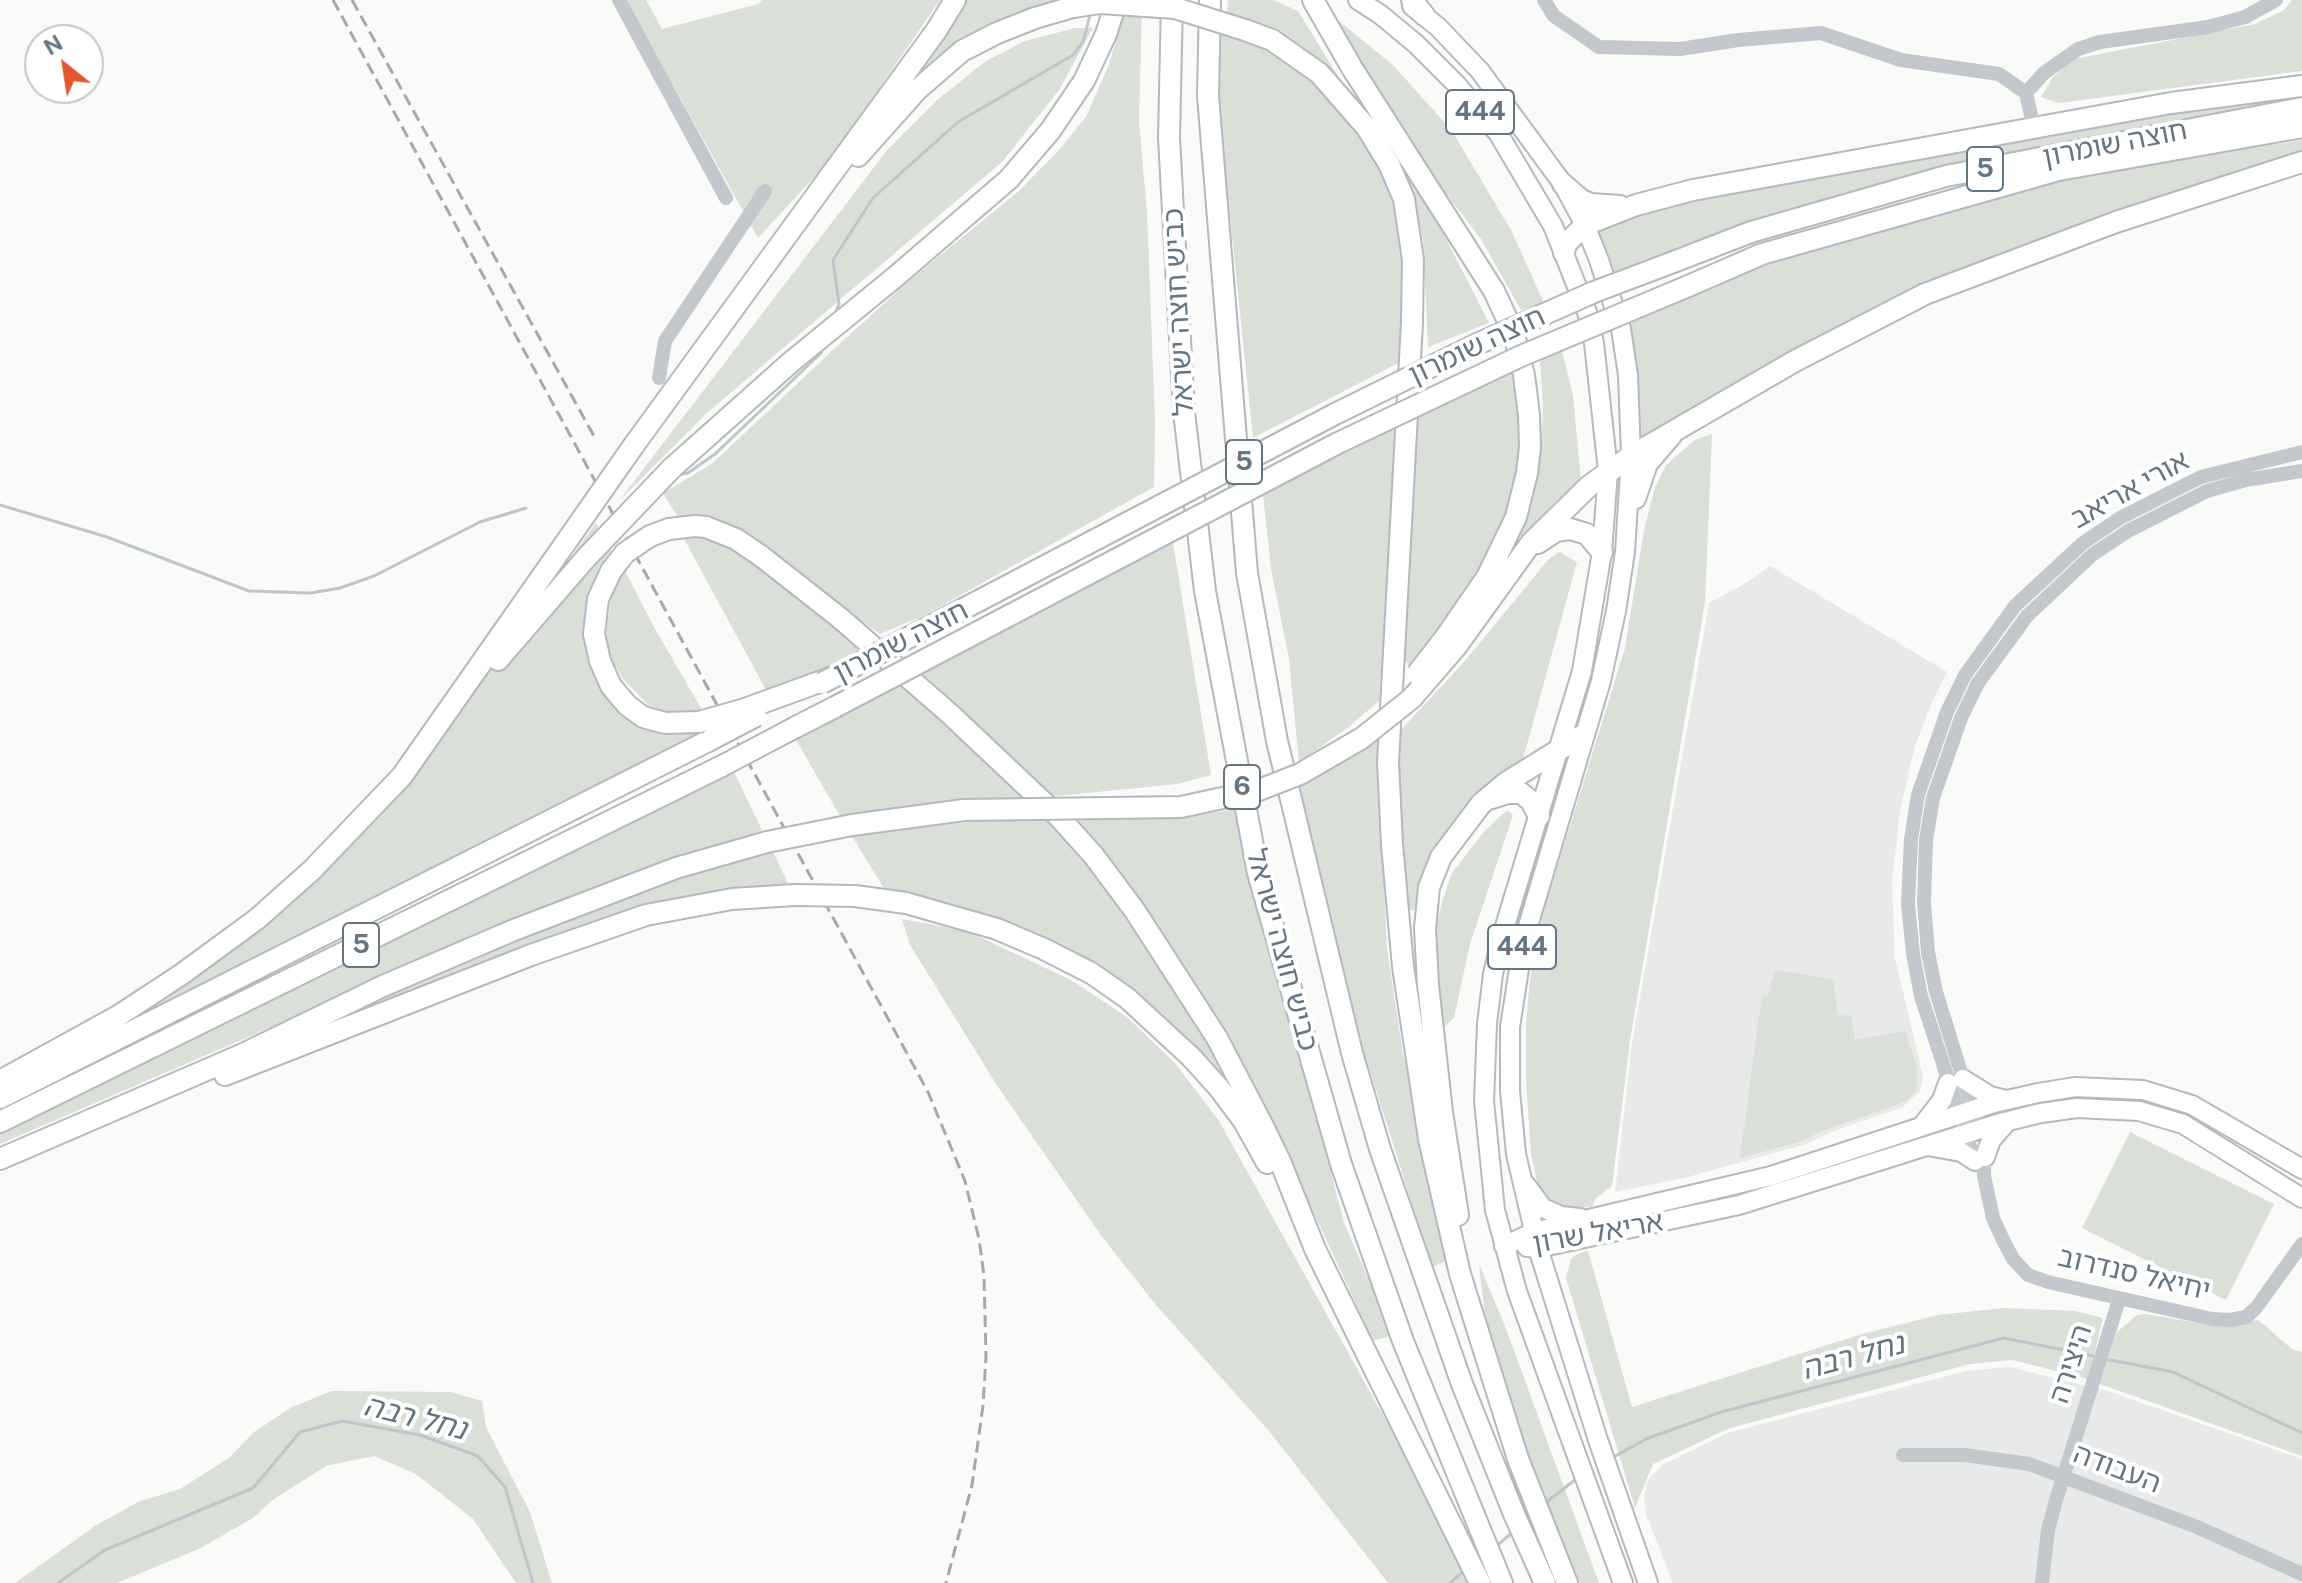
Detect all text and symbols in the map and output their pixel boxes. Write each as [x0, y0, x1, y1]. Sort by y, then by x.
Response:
north arrow [24, 24, 104, 104]
text: N [39, 29, 67, 61]
road number: 444 [1446, 90, 1514, 134]
street label: חוצה שומרון [2040, 114, 2190, 174]
road number: 5 [1967, 147, 2003, 191]
street label: כביש חוצה ישראל [1157, 207, 1201, 417]
street label: חוצה שומרון [1404, 300, 1550, 392]
road number: 5 [1226, 440, 1262, 484]
street label: אורי אריאב [2065, 444, 2195, 536]
street label: חוצה שומרון [828, 594, 974, 690]
road number: 6 [1224, 765, 1260, 809]
street label: כביש חוצה ישראל [1239, 845, 1325, 1055]
road number: 5 [343, 923, 379, 967]
road number: 444 [1488, 925, 1556, 969]
street label: אריאל שרון [1530, 1205, 1666, 1261]
street label: יחיאל סנדרוב [2054, 1240, 2214, 1308]
street label: היצירה [2043, 1320, 2099, 1408]
water label: נחל רבה [1798, 1326, 1908, 1388]
water label: נחל רבה [360, 1388, 470, 1448]
street label: העבודה [2069, 1437, 2165, 1501]

